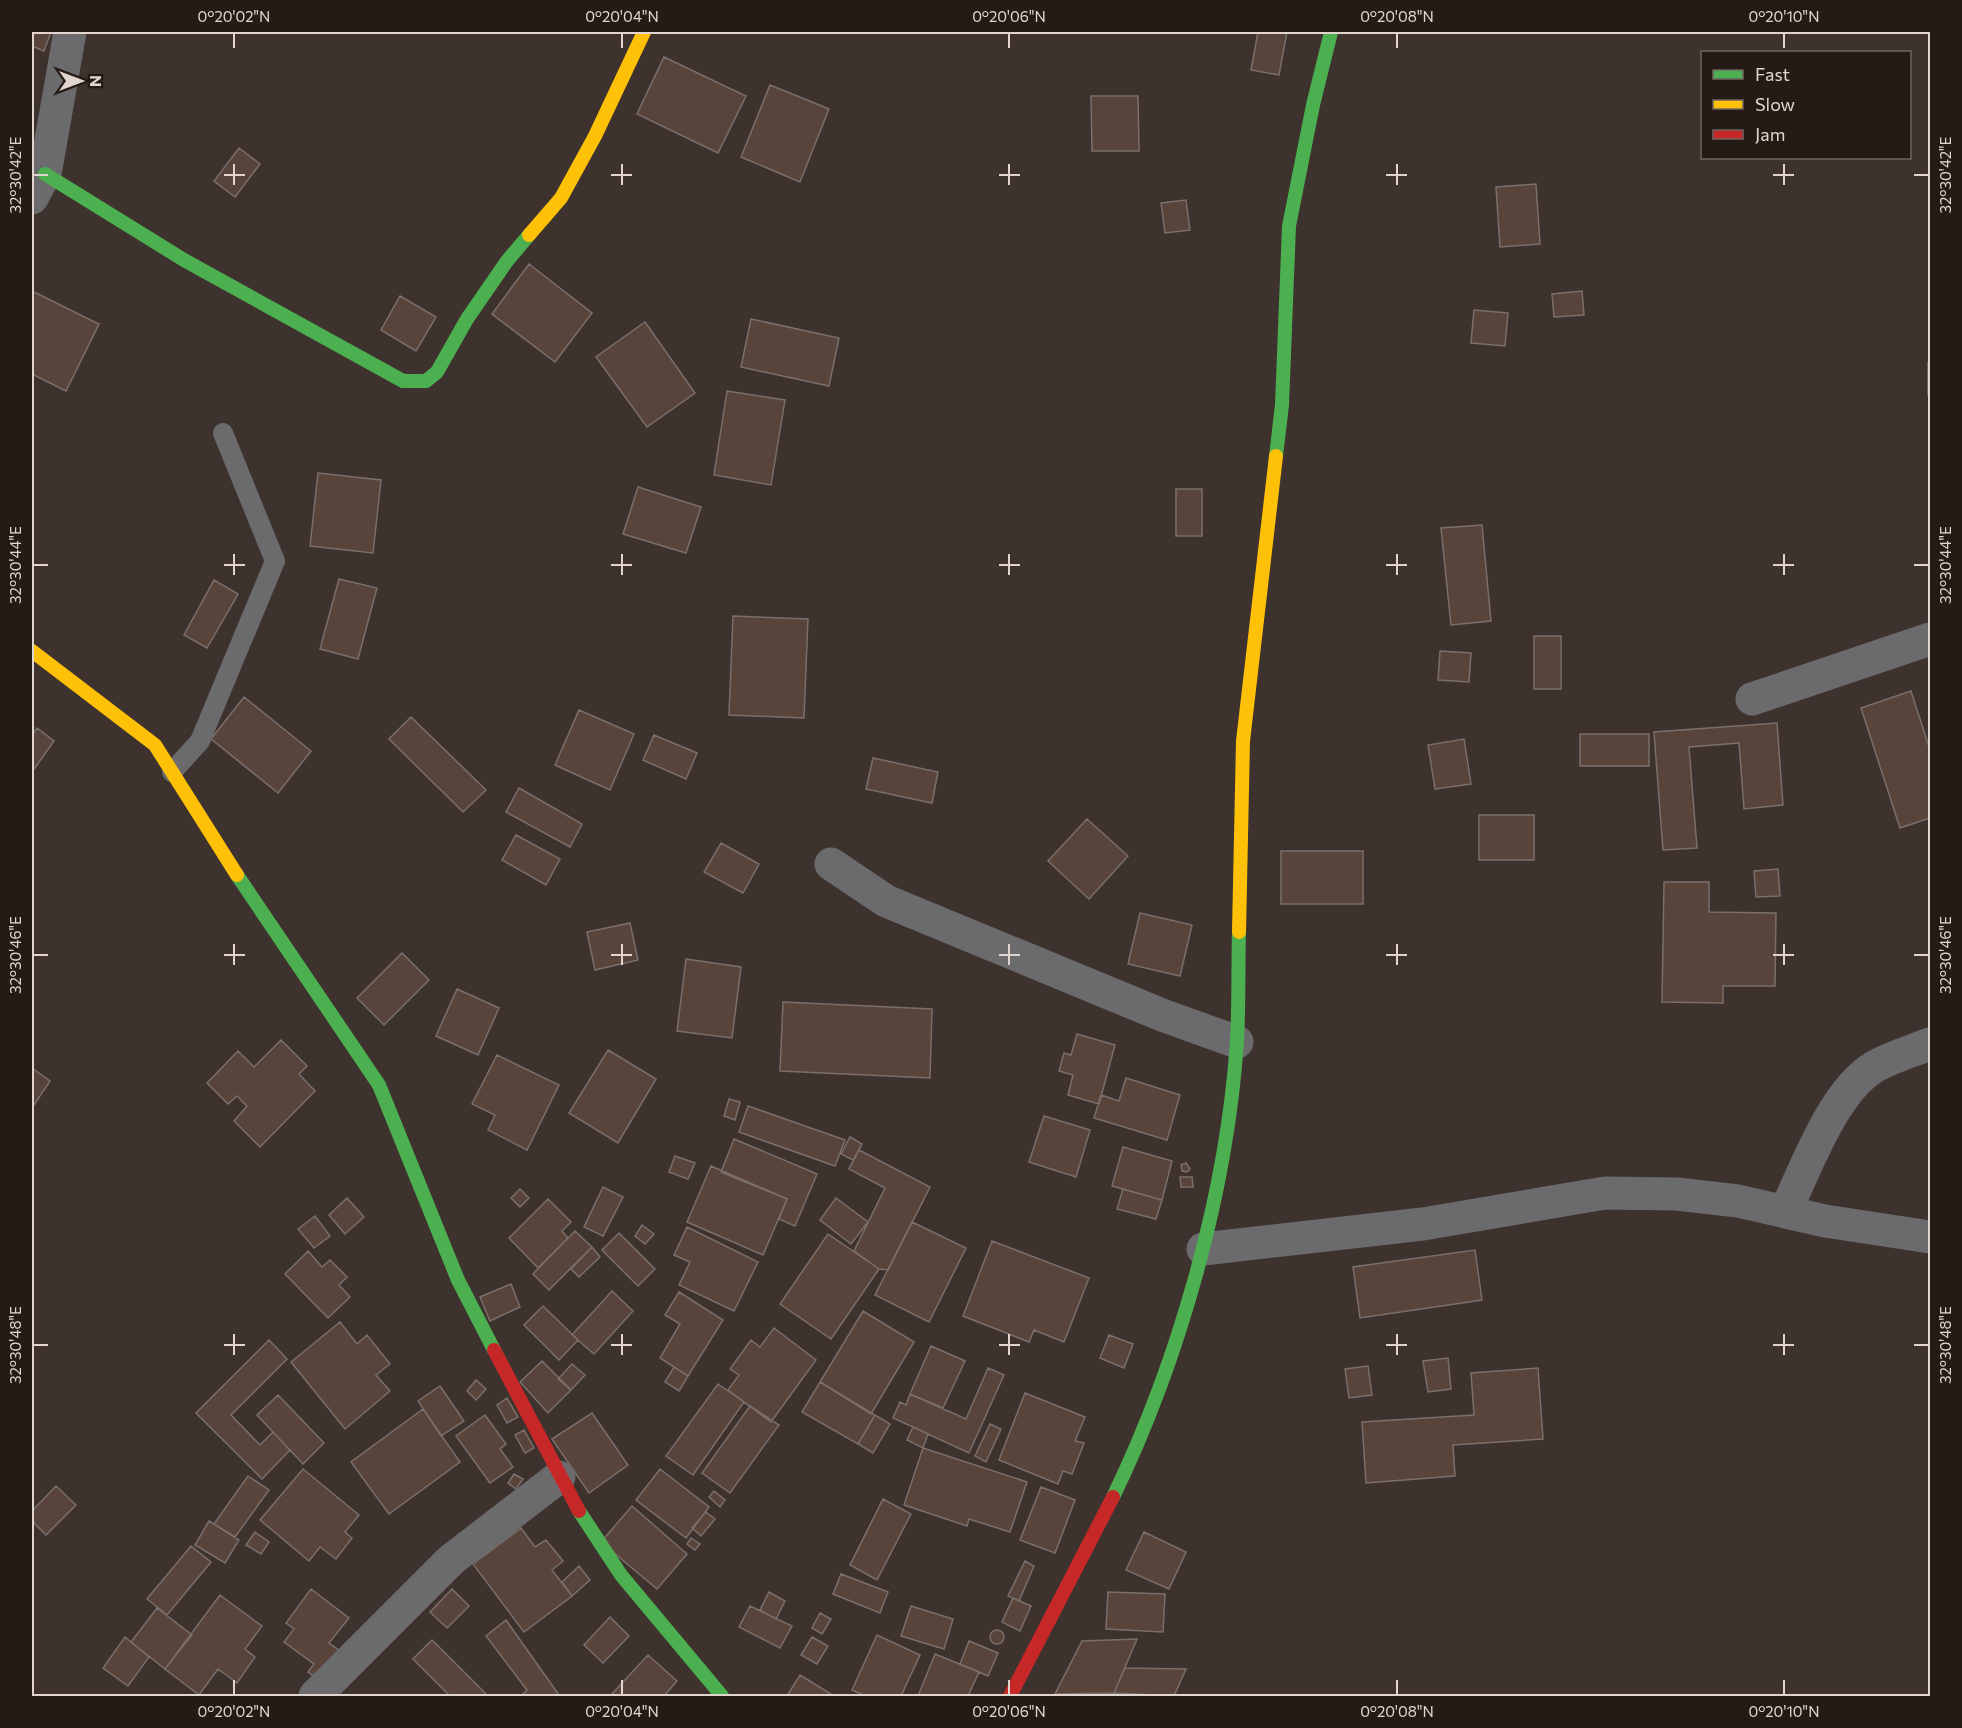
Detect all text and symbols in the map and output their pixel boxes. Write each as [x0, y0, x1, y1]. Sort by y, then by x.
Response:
text: 0°20'02"N [198, 7, 270, 25]
text: 0°20'04"N [585, 7, 659, 25]
text: 0°20'06"N [972, 7, 1046, 25]
text: 0°20'08"N [1360, 7, 1434, 25]
text: 0°20'10"N [1749, 7, 1820, 25]
north arrow [51, 51, 111, 111]
legend [1701, 51, 1911, 159]
text: Fast [1755, 63, 1790, 85]
text: N [87, 75, 106, 87]
text: Slow [1755, 93, 1795, 115]
text: Jam [1755, 123, 1785, 145]
text: 32°30'42"E [6, 136, 24, 213]
text: 32°30'42"E [1936, 136, 1954, 213]
text: 32°30'44"E [6, 526, 24, 604]
text: 32°30'44"E [1936, 526, 1954, 604]
text: 32°30'46"E [6, 916, 24, 994]
text: 32°30'46"E [1936, 916, 1954, 994]
text: 32°30'48"E [6, 1306, 24, 1384]
text: 32°30'48"E [1936, 1306, 1954, 1384]
text: 0°20'02"N [198, 1702, 270, 1720]
text: 0°20'04"N [585, 1702, 659, 1720]
text: 0°20'06"N [972, 1702, 1046, 1720]
text: 0°20'08"N [1360, 1702, 1434, 1720]
text: 0°20'10"N [1749, 1702, 1820, 1720]

